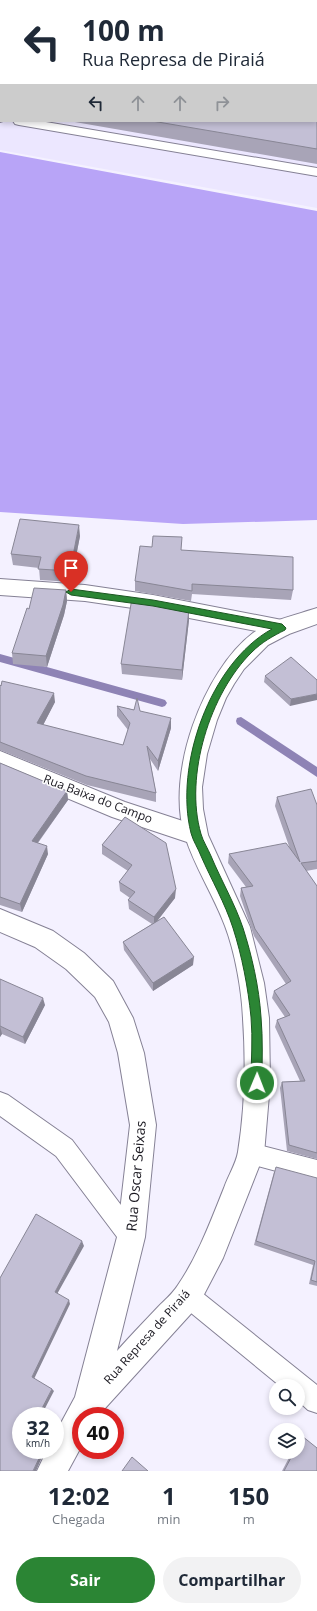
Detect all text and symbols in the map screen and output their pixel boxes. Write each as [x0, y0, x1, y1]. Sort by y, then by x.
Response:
text: 100 m [82, 11, 165, 49]
icon: left [16, 16, 68, 68]
text: Rua Represa de Piraiá [82, 47, 265, 71]
icon: left [85, 92, 107, 114]
icon: ahead [127, 92, 149, 114]
icon: ahead [169, 92, 191, 114]
icon: right [211, 92, 233, 114]
pin [54, 551, 88, 592]
icon: arrive [60, 557, 82, 579]
street label: Rua Baixa do Campo [41, 770, 155, 827]
position arrow [236, 1062, 278, 1104]
street label: Rua Oscar Seixas [121, 1120, 150, 1232]
street label: Rua Represa de Piraiá [100, 1286, 194, 1388]
map controls [269, 1379, 305, 1459]
button: search [269, 1379, 305, 1415]
speed limit sign: 40 [72, 1407, 124, 1459]
text: 32 [27, 1414, 49, 1441]
button: layers [269, 1423, 305, 1459]
text: km/h [26, 1436, 50, 1450]
text: 12:02 [48, 1479, 109, 1512]
text: 1 [162, 1479, 176, 1512]
text: 150 [228, 1479, 269, 1512]
text: Chegada [52, 1510, 105, 1528]
text: min [157, 1510, 180, 1528]
text: m [243, 1510, 255, 1528]
button: Sair [16, 1557, 155, 1603]
button: Compartilhar [163, 1557, 301, 1603]

